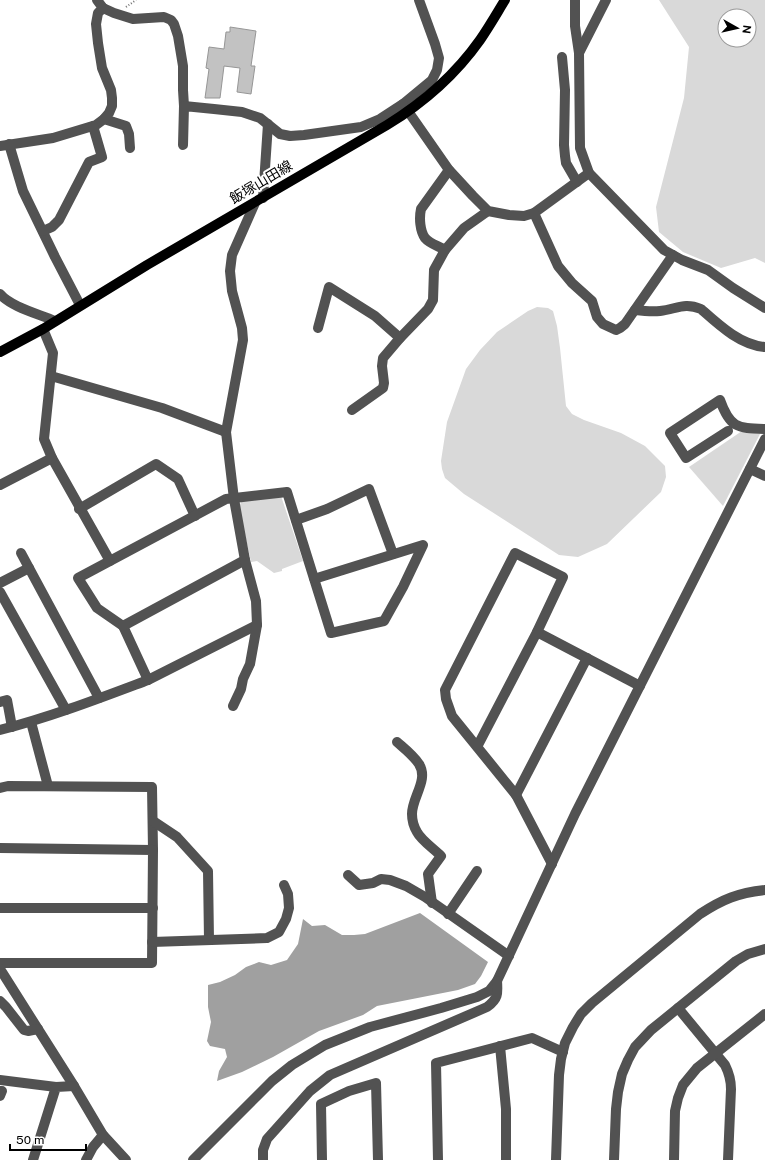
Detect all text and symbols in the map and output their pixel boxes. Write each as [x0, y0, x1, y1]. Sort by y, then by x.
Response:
north arrow [717, 8, 757, 48]
text: N [740, 24, 753, 34]
street label: 飯塚山田線 [227, 157, 295, 207]
scale bar [10, 1126, 86, 1152]
text: 50 m [16, 1133, 44, 1147]

